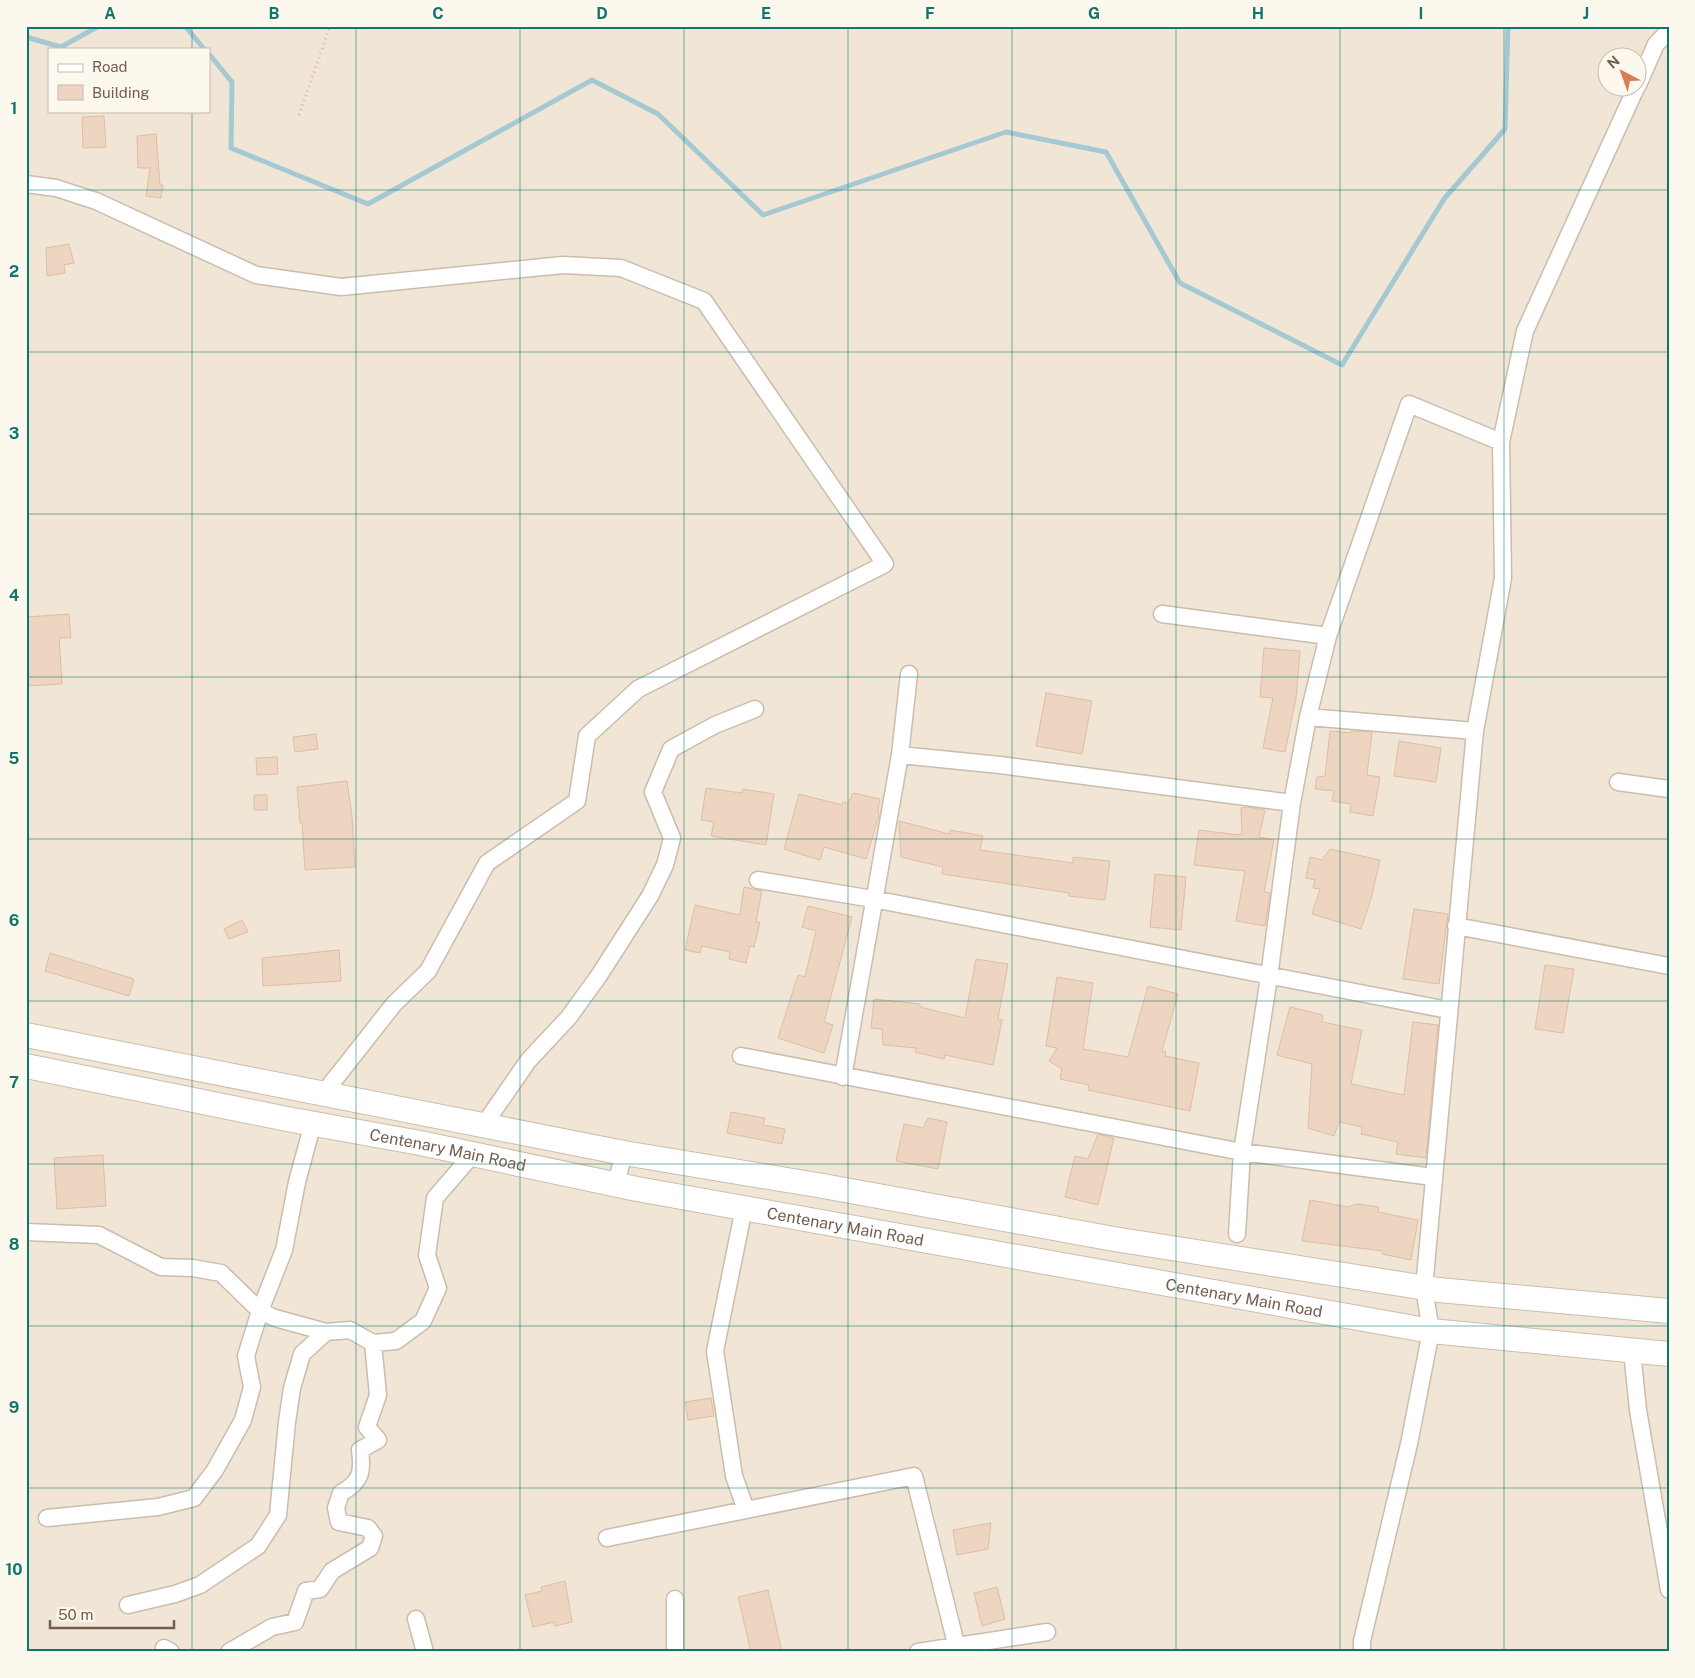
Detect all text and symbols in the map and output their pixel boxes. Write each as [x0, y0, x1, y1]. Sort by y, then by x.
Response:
text: A [104, 4, 116, 23]
text: B [269, 4, 280, 23]
text: C [432, 4, 444, 23]
text: D [596, 4, 608, 23]
text: E [761, 4, 771, 23]
text: F [925, 4, 935, 23]
text: G [1088, 4, 1100, 23]
text: H [1252, 4, 1264, 23]
text: I [1419, 4, 1423, 23]
text: J [1583, 4, 1589, 23]
legend [48, 48, 210, 112]
north arrow [1598, 48, 1648, 98]
text: N [1604, 53, 1623, 72]
text: Road [92, 58, 128, 75]
text: Building [92, 84, 150, 101]
text: 1 [11, 99, 17, 118]
text: 2 [9, 262, 19, 281]
text: 3 [9, 424, 19, 443]
text: 4 [9, 586, 20, 605]
text: 5 [9, 749, 20, 768]
text: 6 [9, 911, 19, 930]
text: 7 [9, 1073, 19, 1092]
street label: Centenary Main Road [368, 1125, 528, 1175]
street label: Centenary Main Road [765, 1203, 925, 1250]
text: 8 [9, 1235, 20, 1254]
street label: Centenary Main Road [1164, 1275, 1324, 1321]
text: 9 [9, 1398, 19, 1417]
text: 10 [5, 1560, 23, 1579]
scale bar [50, 1598, 174, 1630]
text: 50 m [58, 1606, 93, 1623]

